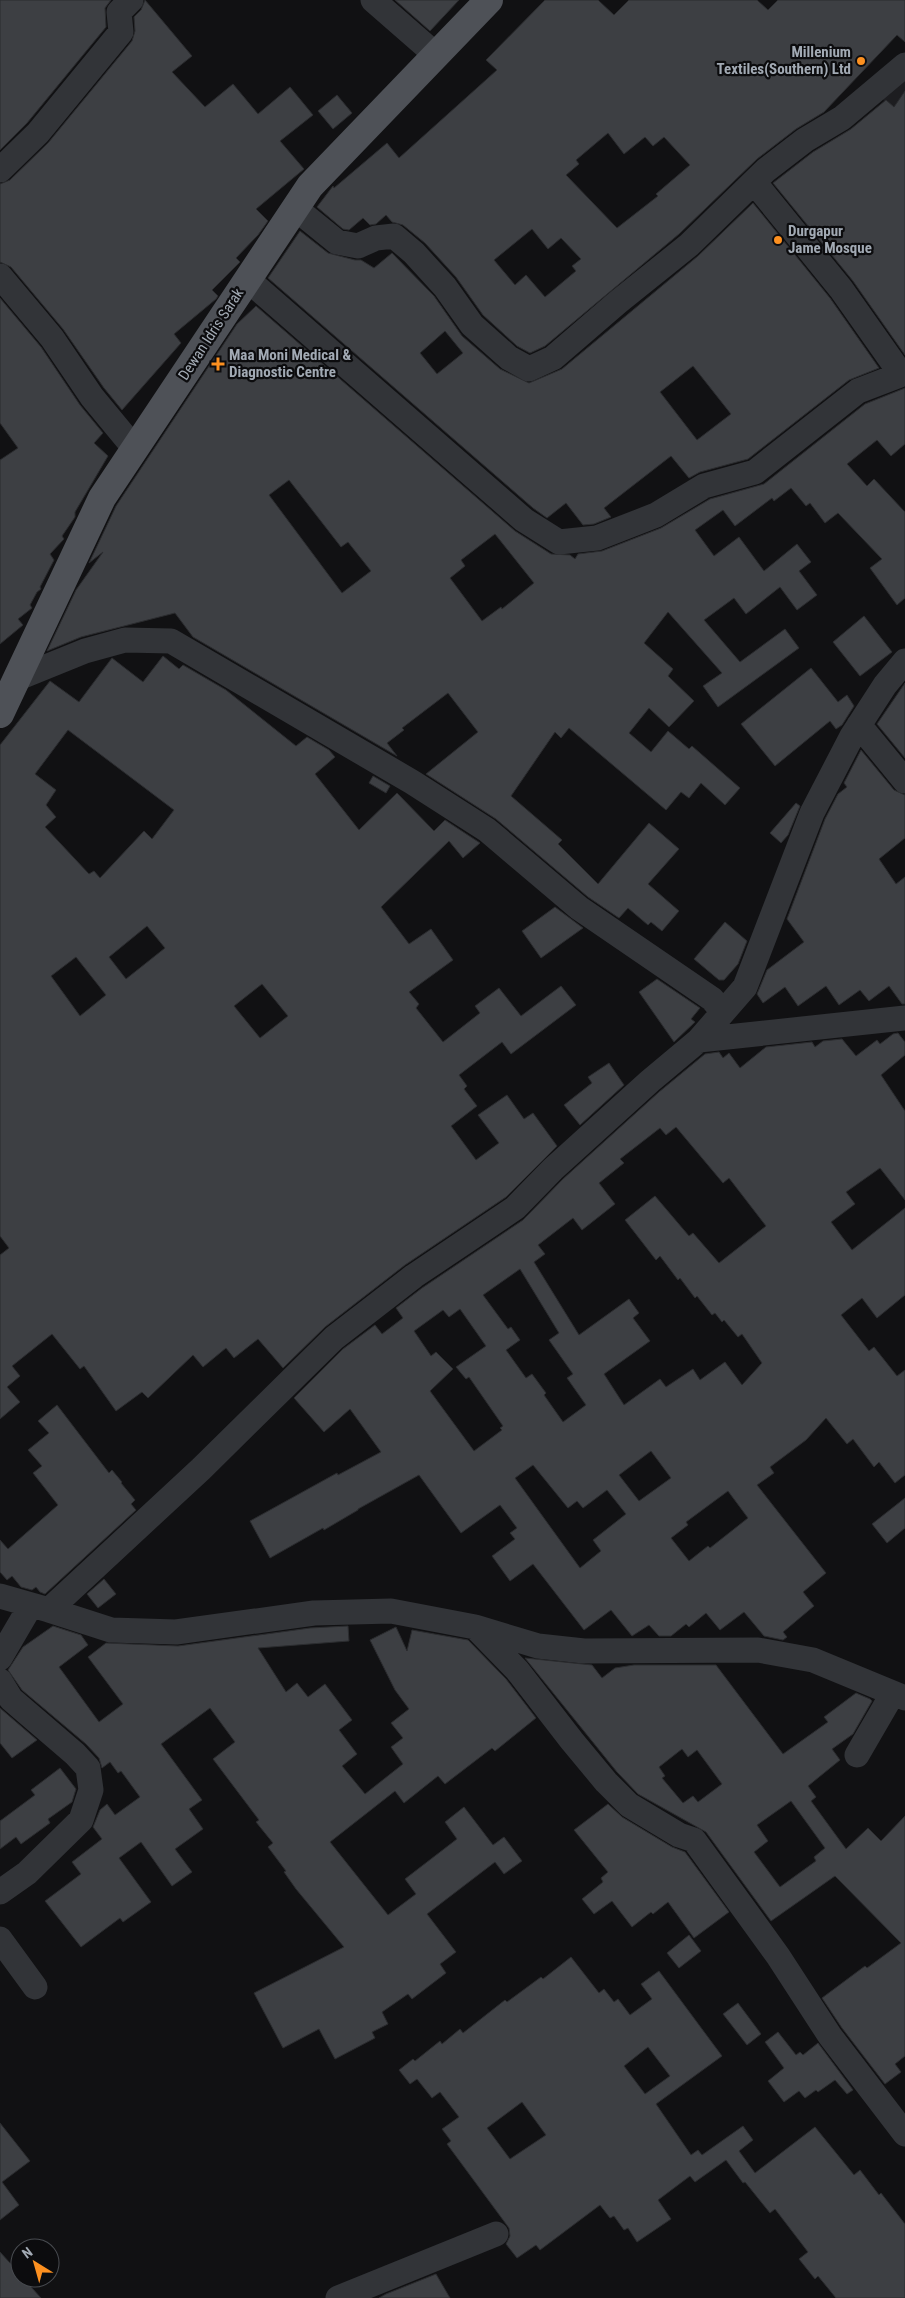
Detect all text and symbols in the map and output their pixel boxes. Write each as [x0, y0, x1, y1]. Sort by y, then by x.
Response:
place label: Millenium Textiles(Southern) Ltd [717, 43, 851, 78]
marker: Millenium Textiles(Southern) Ltd [855, 55, 867, 67]
place label: Durgapur Jame Mosque [788, 222, 872, 257]
marker: Durgapur Jame Mosque [772, 234, 784, 246]
street label: Dewan Idris Sarak [175, 284, 248, 383]
place label: Maa Moni Medical & Diagnostic Centre [229, 346, 351, 381]
marker: Maa Moni Medical & Diagnostic Centre [211, 357, 225, 371]
north arrow [10, 2238, 60, 2288]
text: N [19, 2244, 35, 2262]

